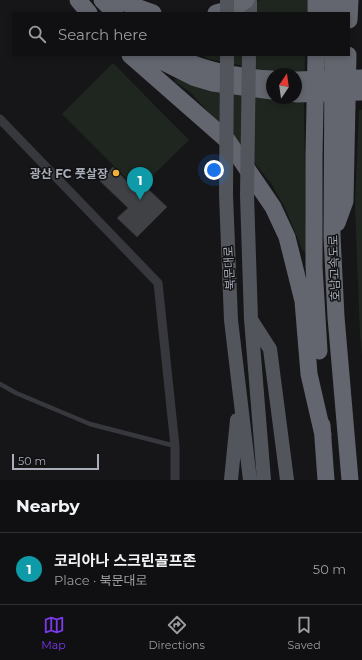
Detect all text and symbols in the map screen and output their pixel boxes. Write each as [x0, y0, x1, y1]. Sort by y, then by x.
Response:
search box [12, 12, 350, 56]
icon: search [26, 23, 48, 45]
text: Search here [58, 25, 147, 44]
north arrow [266, 68, 302, 104]
your location [204, 160, 224, 180]
place label: 광산 FC 풋살장 [30, 166, 108, 181]
pin: 1 [127, 167, 153, 200]
marker: 광산 FC 풋살장 [111, 168, 121, 178]
street label: 호남고속도로 [325, 235, 343, 301]
street label: 북문대로 [220, 246, 238, 290]
scale bar [12, 452, 99, 471]
text: 50 m [18, 454, 46, 468]
text: Nearby [16, 496, 80, 516]
text: 코리아나 스크린골프존 [54, 551, 196, 570]
text: 1 [26, 561, 32, 577]
text: 50 m [313, 561, 346, 577]
text: Place · 북문대로 [54, 572, 148, 588]
tab: Map [41, 614, 66, 652]
tab: Directions [149, 614, 205, 652]
tab: Saved [288, 614, 321, 652]

